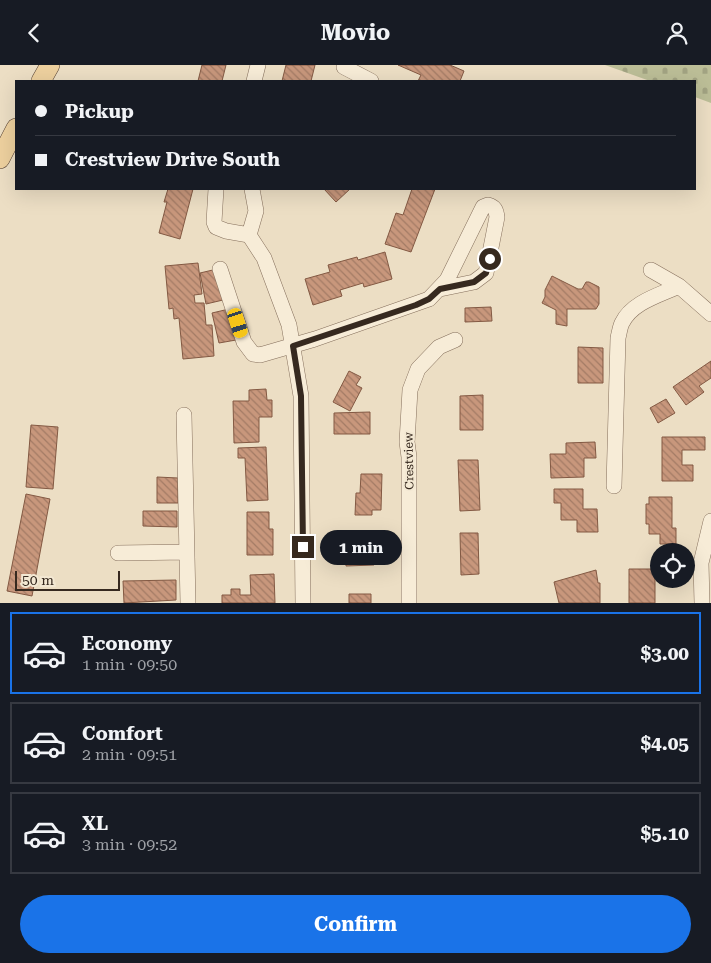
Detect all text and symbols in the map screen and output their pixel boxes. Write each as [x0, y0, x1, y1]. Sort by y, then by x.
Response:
icon: back [20, 19, 48, 47]
icon: person [663, 19, 691, 47]
text: Movio [321, 20, 390, 45]
text: Pickup [65, 100, 134, 123]
text: Crestview Drive South [65, 148, 280, 171]
route start [479, 248, 501, 270]
car [226, 306, 249, 340]
street label: Crestview [401, 432, 417, 490]
callout: 1 min [320, 529, 403, 565]
route end [292, 536, 314, 558]
text: 1 min [339, 538, 383, 557]
map controls [650, 543, 695, 588]
button: locate [650, 543, 695, 588]
scale bar [15, 568, 120, 591]
text: 50 m [22, 572, 54, 588]
icon: car [22, 631, 67, 676]
text: Economy [82, 632, 172, 655]
text: $3.00 [640, 642, 689, 665]
text: 1 min · 09:50 [82, 655, 177, 674]
icon: car [22, 721, 67, 766]
text: Comfort [82, 722, 163, 745]
text: $4.05 [640, 732, 689, 755]
text: 2 min · 09:51 [82, 745, 177, 764]
icon: car [22, 811, 67, 856]
text: XL [82, 812, 108, 835]
text: $5.10 [640, 822, 689, 845]
text: 3 min · 09:52 [82, 835, 177, 854]
button: Confirm [20, 895, 691, 953]

